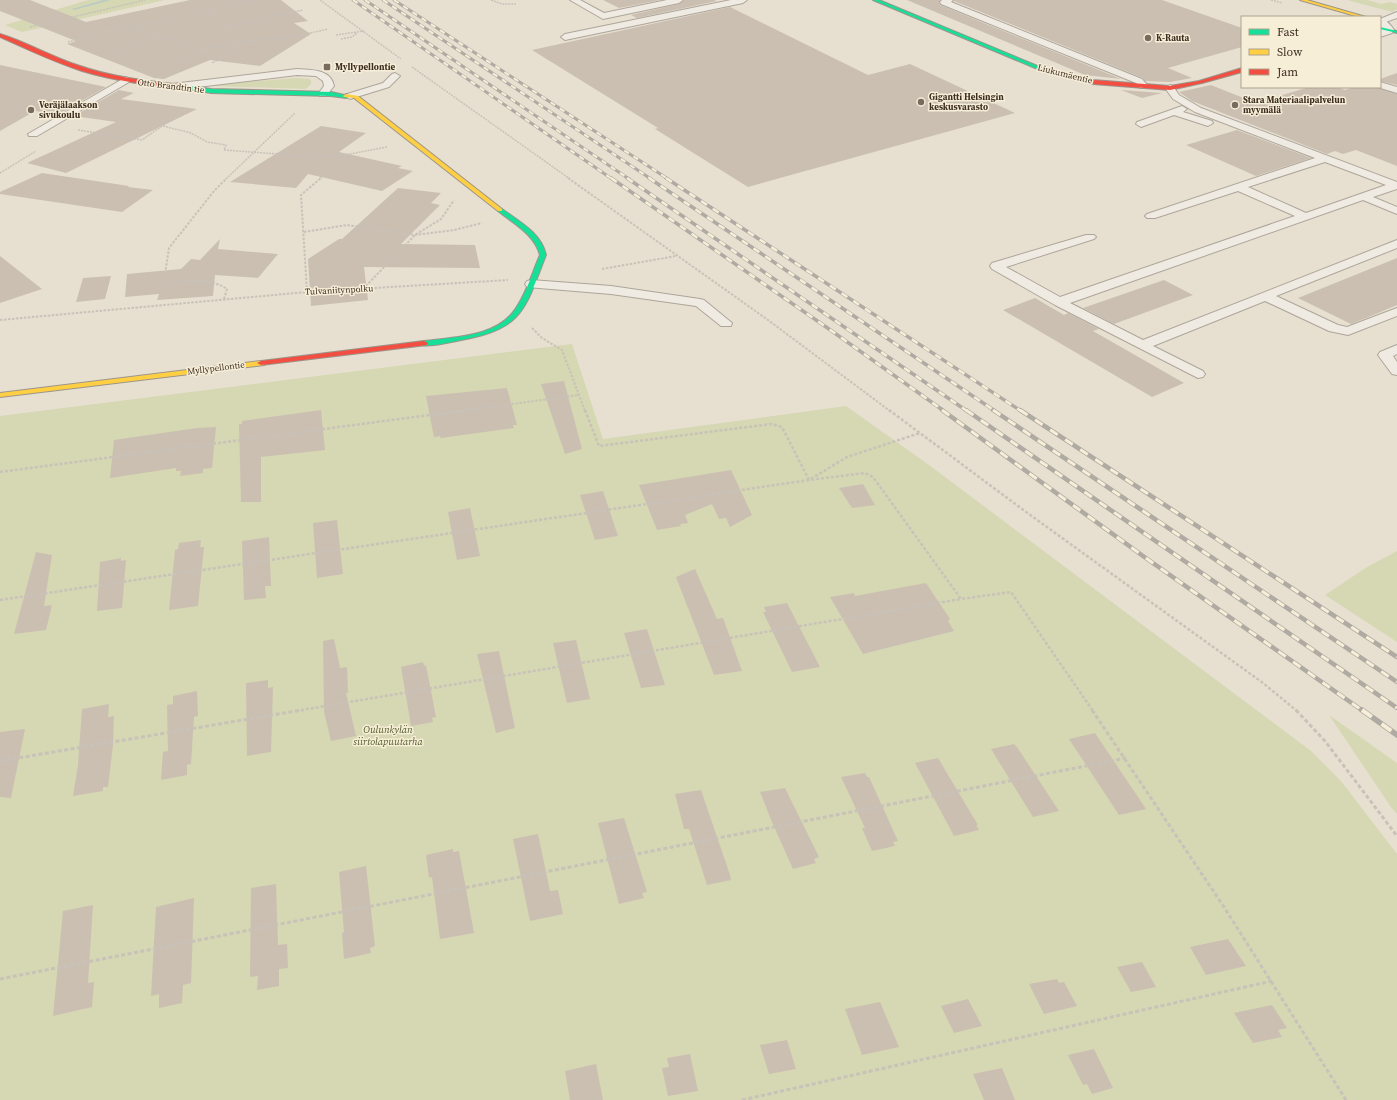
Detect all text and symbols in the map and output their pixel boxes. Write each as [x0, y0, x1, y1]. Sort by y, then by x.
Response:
legend [1241, 16, 1381, 88]
text: Fast [1277, 24, 1299, 40]
place label: K-Rauta [1156, 32, 1189, 44]
marker: K-Rauta [1143, 33, 1153, 43]
text: Slow [1277, 44, 1303, 60]
place label: Myllypellontie [335, 61, 395, 73]
street label: Liukumäentie [1036, 61, 1094, 87]
marker: Myllypellontie [322, 62, 332, 72]
text: Jam [1276, 64, 1298, 80]
street label: Otto Brandtin tie [137, 76, 205, 96]
place label: Gigantti Helsingin keskusvarasto [929, 91, 1004, 113]
place label: Stara Materiaalipalvelun myymälä [1243, 94, 1346, 116]
marker: Gigantti Helsingin keskusvarasto [916, 97, 926, 107]
place label: Veräjälaakson sivukoulu [39, 99, 98, 121]
marker: Stara Materiaalipalvelun myymälä [1230, 100, 1240, 110]
marker: Veräjälaakson sivukoulu [26, 105, 36, 115]
street label: Tulvaniitynpolku [304, 282, 374, 298]
street label: Myllypellontie [187, 358, 246, 377]
park label: Oulunkylän siirtolapuutarha [353, 723, 423, 748]

